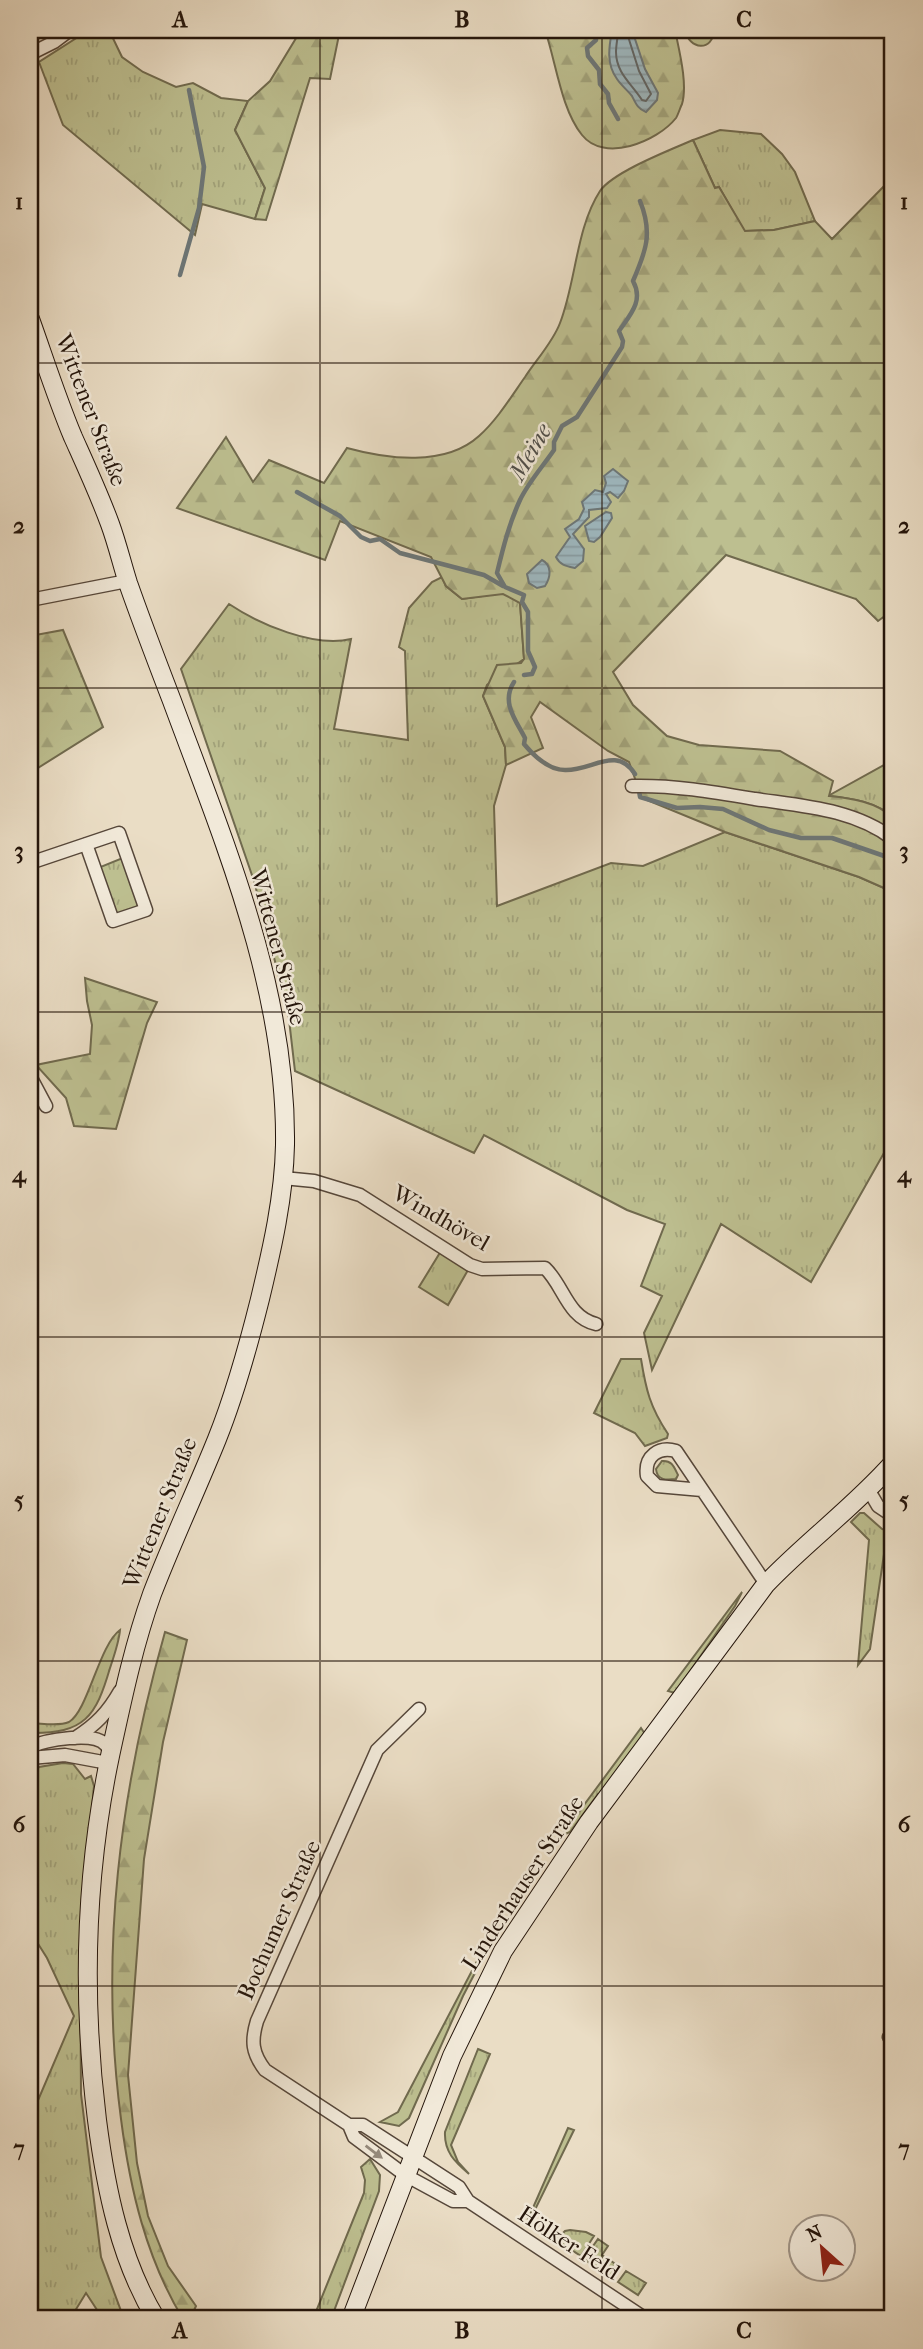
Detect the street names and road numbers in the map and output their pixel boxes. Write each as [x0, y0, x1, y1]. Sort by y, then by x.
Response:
street label: Wittener Straße [49, 329, 132, 490]
street label: Wittener Straße [244, 865, 312, 1028]
street label: Windhövel [387, 1179, 495, 1257]
street label: Wittener Straße [117, 1433, 203, 1593]
street label: Linderhauser Straße [456, 1791, 590, 1975]
street label: Bochumer Straße [232, 1836, 326, 2004]
street label: Hölker Feld [513, 2200, 625, 2286]

